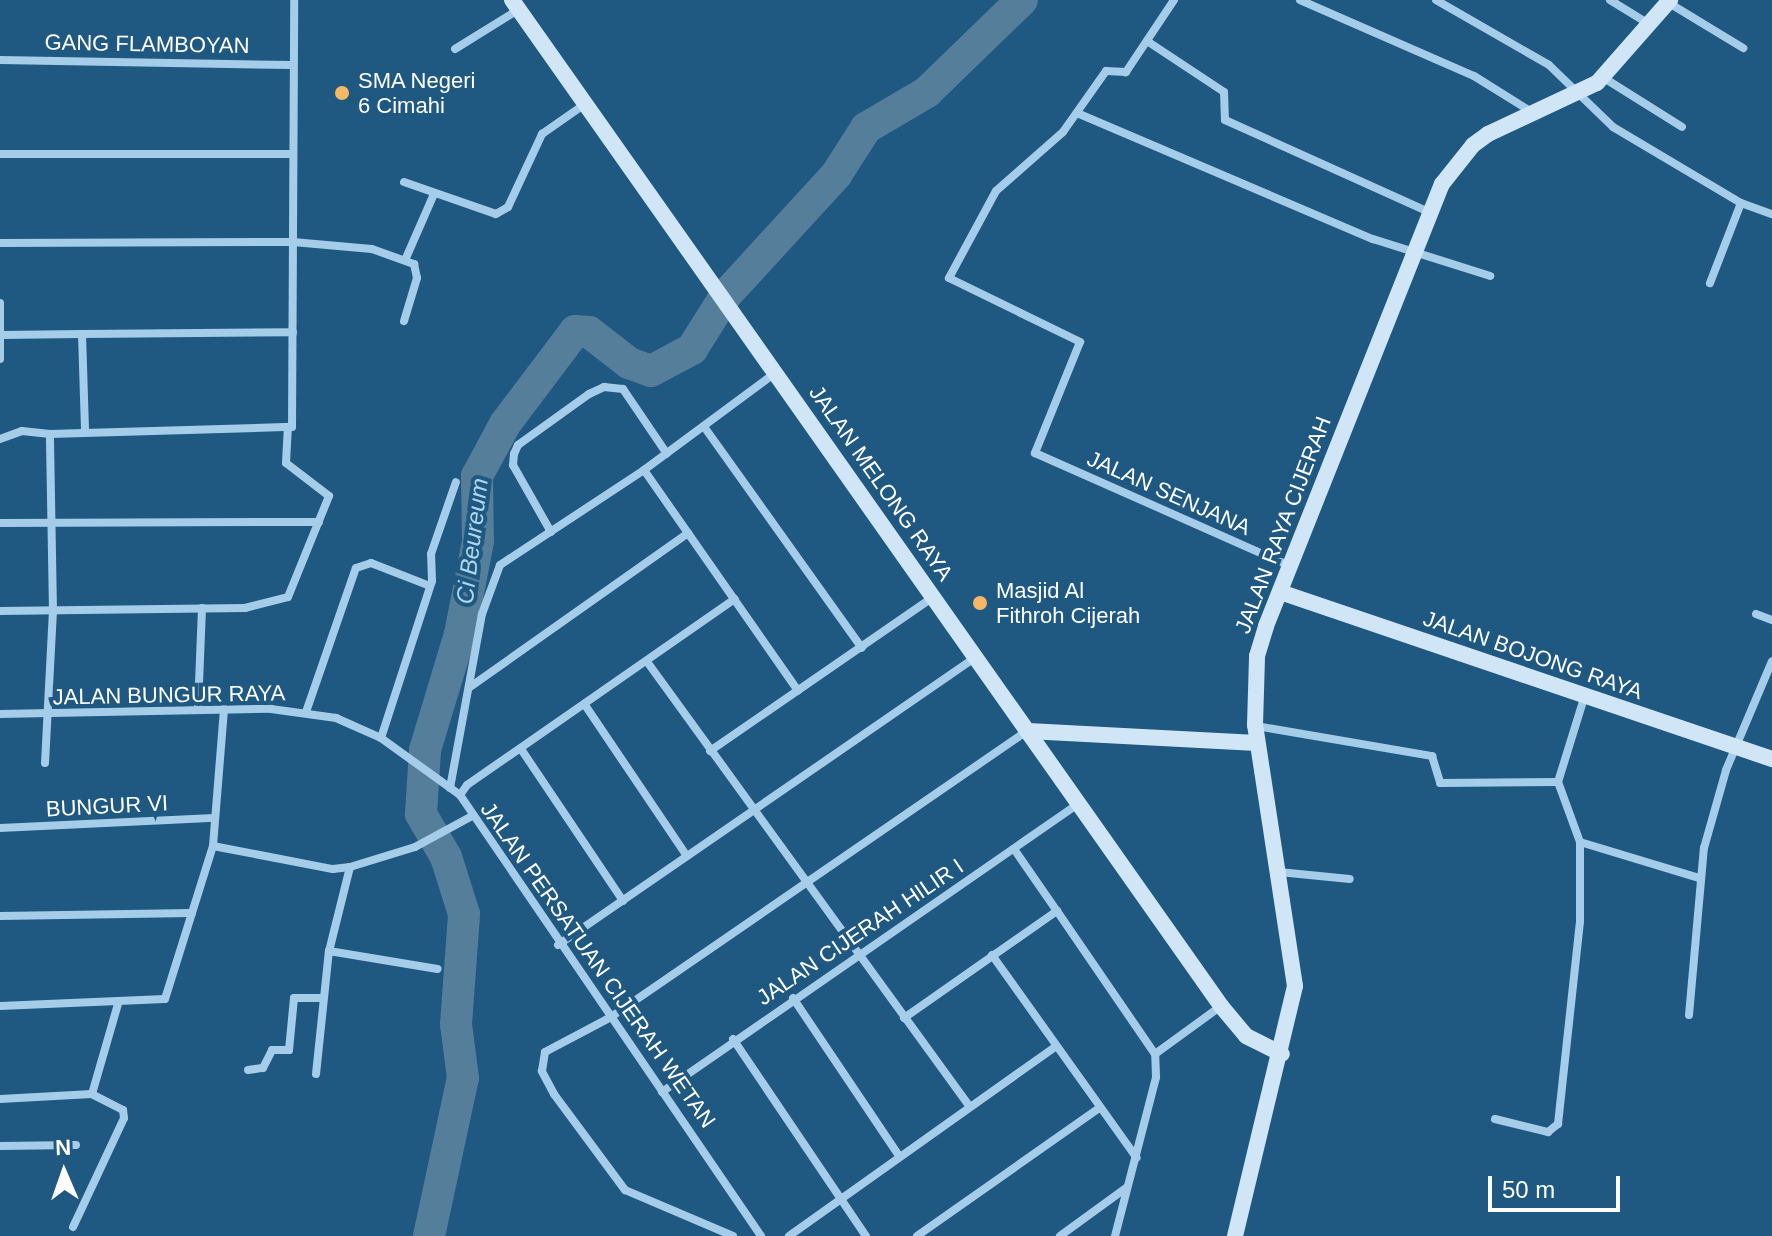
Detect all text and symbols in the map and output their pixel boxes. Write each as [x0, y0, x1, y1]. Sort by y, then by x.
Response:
street label: GANG FLAMBOYAN [44, 29, 250, 59]
place label: SMA Negeri 6 Cimahi [358, 67, 477, 118]
marker: SMA Negeri 6 Cimahi [333, 84, 351, 102]
street label: JALAN MELONG RAYA [803, 380, 959, 586]
street label: JALAN RAYA CIJERAH [1229, 412, 1337, 638]
street label: JALAN SENJANA [1083, 445, 1255, 541]
water label: Ci Beureum [450, 476, 494, 606]
place label: Masjid Al Fithroh Cijerah [996, 577, 1140, 628]
marker: Masjid Al Fithroh Cijerah [971, 594, 989, 612]
street label: JALAN BOJONG RAYA [1420, 605, 1646, 705]
street label: JALAN BUNGUR RAYA [52, 680, 286, 710]
street label: BUNGUR VI [45, 790, 169, 822]
street label: JALAN PERSATUAN CIJERAH WETAN [475, 797, 721, 1133]
street label: JALAN CIJERAH HILIR I [752, 853, 968, 1011]
north arrow [24, 1132, 104, 1212]
text: N [55, 1135, 72, 1160]
scale bar [1492, 1160, 1624, 1210]
text: 50 m [1502, 1176, 1555, 1203]

